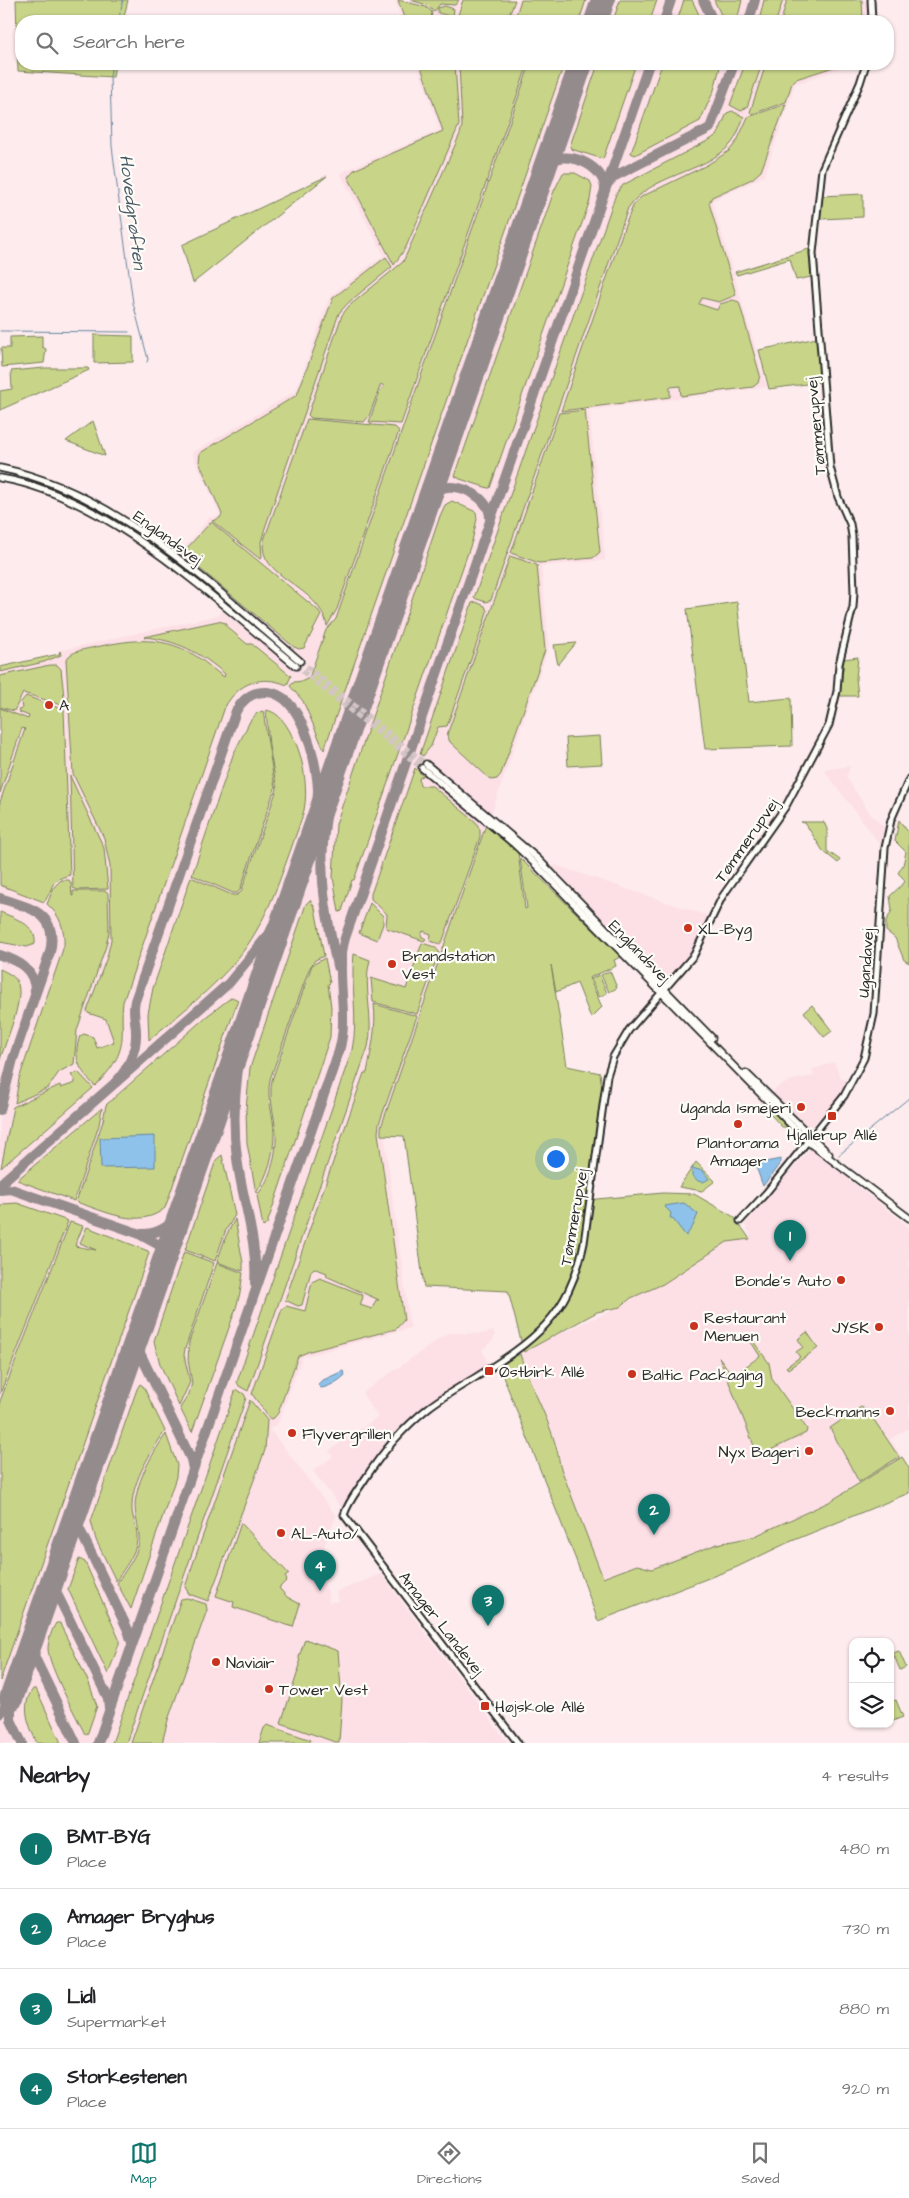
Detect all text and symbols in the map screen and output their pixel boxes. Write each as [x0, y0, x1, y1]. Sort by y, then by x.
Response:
search box [15, 15, 894, 70]
icon: search [33, 29, 61, 57]
text: Search here [73, 29, 185, 56]
water label: Hovedgrøften [112, 153, 152, 273]
street label: Tømmerupvej [801, 376, 831, 476]
street label: Englandsvej [128, 505, 207, 571]
place label: A [59, 695, 69, 717]
marker: A [43, 699, 55, 711]
street label: Tømmerupvej [710, 794, 784, 887]
street label: Englandsvej [603, 915, 675, 989]
place label: XL-Byg [698, 918, 752, 941]
marker: XL-Byg [682, 922, 694, 934]
street label: Ugandavej [853, 927, 880, 999]
place label: Brandstation Vest [402, 945, 495, 985]
marker: Brandstation Vest [386, 958, 398, 970]
place label: Uganda Ismejeri [681, 1097, 792, 1120]
marker: Uganda Ismejeri [795, 1101, 807, 1113]
marker: Hjallerup Allé [826, 1110, 838, 1122]
marker: Plantorama Amager [732, 1118, 744, 1130]
place label: Hjallerup Allé [787, 1124, 878, 1146]
place label: Plantorama Amager [697, 1132, 779, 1173]
your location [543, 1146, 569, 1172]
street label: Tømmerupvej [555, 1167, 593, 1267]
pin: 1 [774, 1220, 806, 1261]
place label: Bonde's Auto [735, 1270, 831, 1292]
marker: Bonde's Auto [835, 1274, 847, 1286]
place label: Restaurant Menuen [704, 1307, 787, 1347]
place label: JYSK [832, 1317, 869, 1339]
marker: Restaurant Menuen [688, 1320, 700, 1332]
marker: JYSK [873, 1321, 885, 1333]
place label: Østbirk Allé [499, 1361, 585, 1383]
place label: Baltic Packaging [642, 1364, 763, 1387]
marker: Østbirk Allé [483, 1365, 495, 1377]
marker: Baltic Packaging [626, 1368, 638, 1380]
place label: Beckmanns [795, 1401, 880, 1423]
marker: Beckmanns [884, 1405, 896, 1417]
place label: Flyvergrillen [302, 1423, 391, 1446]
marker: Flyvergrillen [286, 1427, 298, 1439]
place label: Nyx Bageri [719, 1441, 800, 1464]
marker: Nyx Bageri [803, 1445, 815, 1457]
pin: 2 [638, 1494, 670, 1535]
place label: AL-Auto/ [291, 1523, 358, 1545]
marker: AL-Auto/ [275, 1527, 287, 1539]
pin: 4 [304, 1550, 336, 1591]
street label: Amager Landevej [393, 1567, 489, 1681]
pin: 3 [472, 1585, 504, 1626]
map controls [849, 1638, 894, 1728]
button: locate [849, 1638, 894, 1683]
place label: Naviair [226, 1652, 274, 1674]
marker: Naviair [210, 1656, 222, 1668]
place label: Tower Vest [279, 1679, 369, 1701]
marker: Tower Vest [263, 1683, 275, 1695]
button: layers [849, 1683, 894, 1728]
place label: Højskole Allé [495, 1696, 585, 1718]
marker: Højskole Allé [479, 1700, 491, 1712]
text: Nearby [20, 1761, 90, 1790]
text: 4 results [821, 1765, 889, 1787]
text: BMT-BYG [67, 1824, 151, 1851]
text: 1 [35, 1838, 37, 1860]
text: 480 m [839, 1838, 889, 1860]
text: Place [67, 1851, 107, 1873]
text: Amager Bryghus [67, 1904, 215, 1931]
text: 2 [31, 1918, 41, 1940]
text: 730 m [842, 1918, 889, 1940]
text: Place [67, 1931, 107, 1953]
text: Lidl [67, 1984, 96, 2011]
text: 3 [32, 1998, 40, 2020]
text: 880 m [839, 1998, 889, 2020]
text: Supermarket [67, 2011, 166, 2033]
text: Storkestenen [67, 2064, 187, 2091]
text: 4 [31, 2078, 41, 2100]
text: 920 m [842, 2078, 889, 2100]
text: Place [67, 2091, 107, 2113]
tab: Map [130, 2139, 158, 2189]
tab: Directions [417, 2139, 482, 2189]
tab: Saved [741, 2139, 779, 2189]

